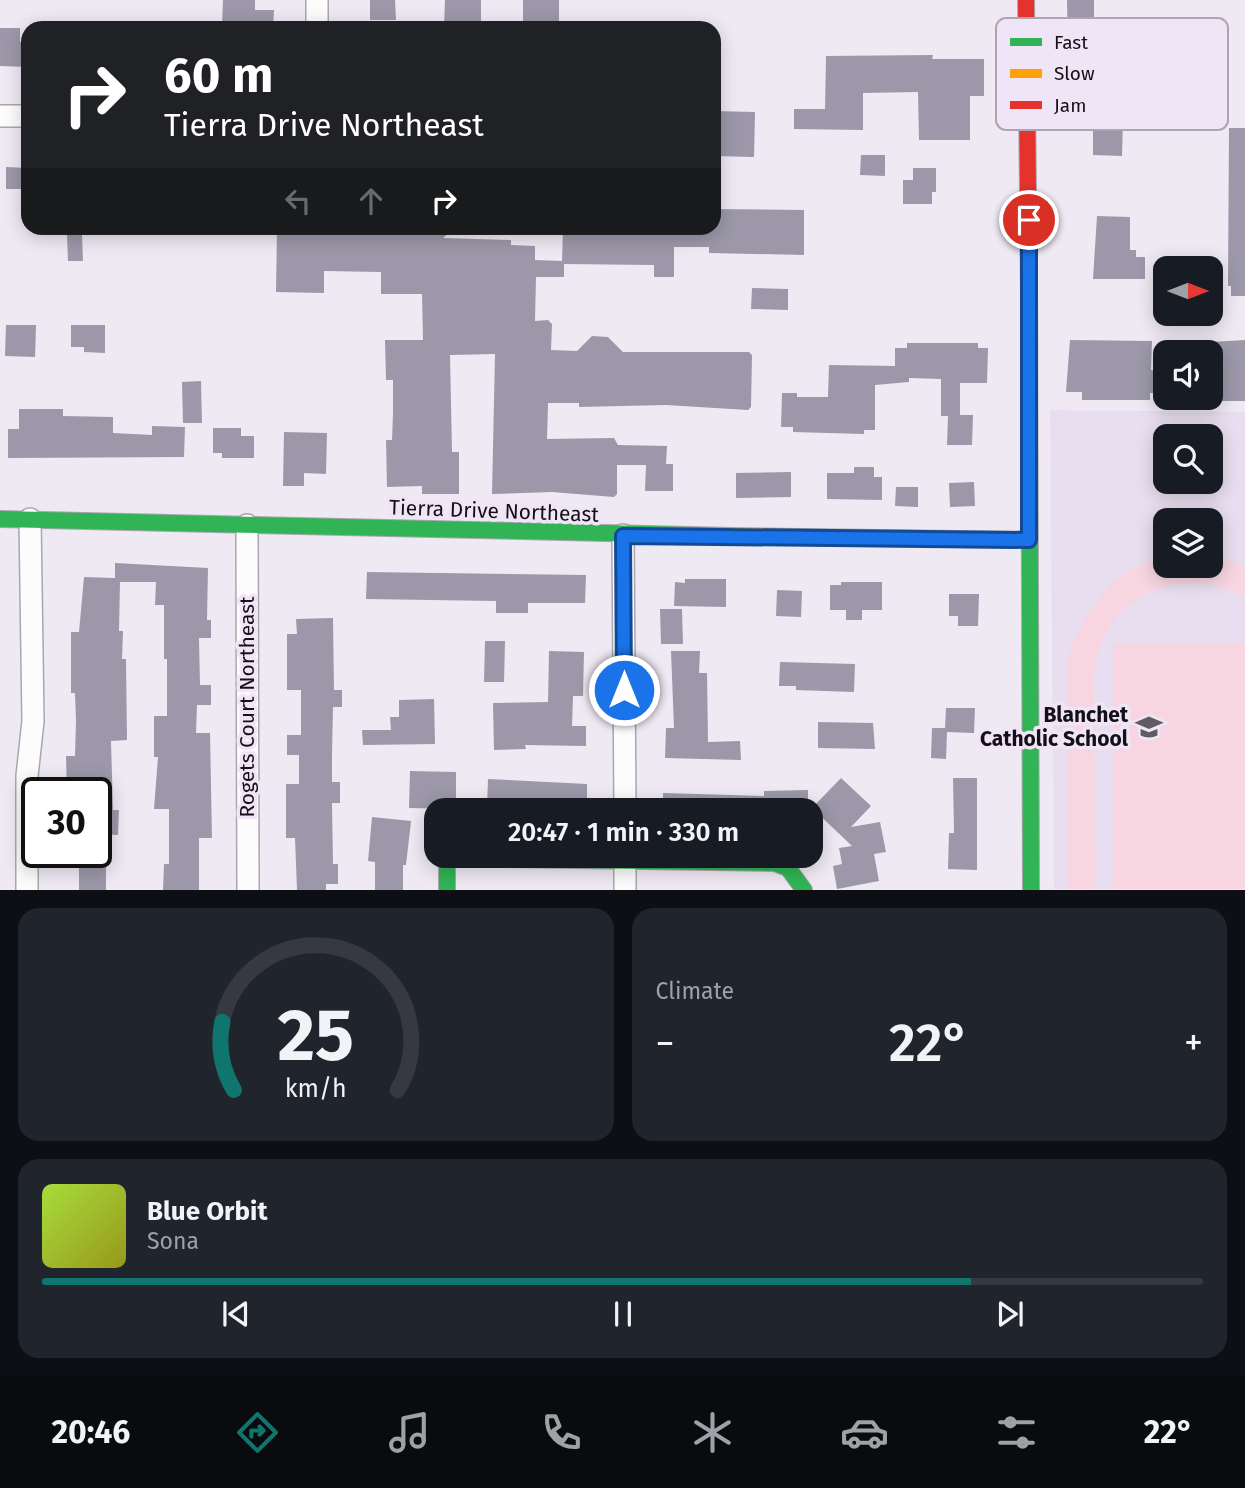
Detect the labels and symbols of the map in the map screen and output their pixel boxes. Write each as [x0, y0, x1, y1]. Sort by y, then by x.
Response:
legend [996, 18, 1228, 130]
text: Fast [1054, 31, 1088, 54]
text: Slow [1054, 62, 1095, 85]
text: Jam [1054, 94, 1086, 117]
pin [999, 190, 1059, 250]
north arrow [1153, 256, 1223, 326]
street label: Tierra Drive Northeast [389, 494, 600, 528]
street label: Rogets Court Northeast [234, 596, 260, 818]
position arrow [587, 653, 661, 727]
place label: Blanchet Catholic School [980, 702, 1129, 752]
school or university icon: Blanchet Catholic School [1134, 712, 1164, 742]
speed limit sign: 30 [21, 777, 112, 868]

